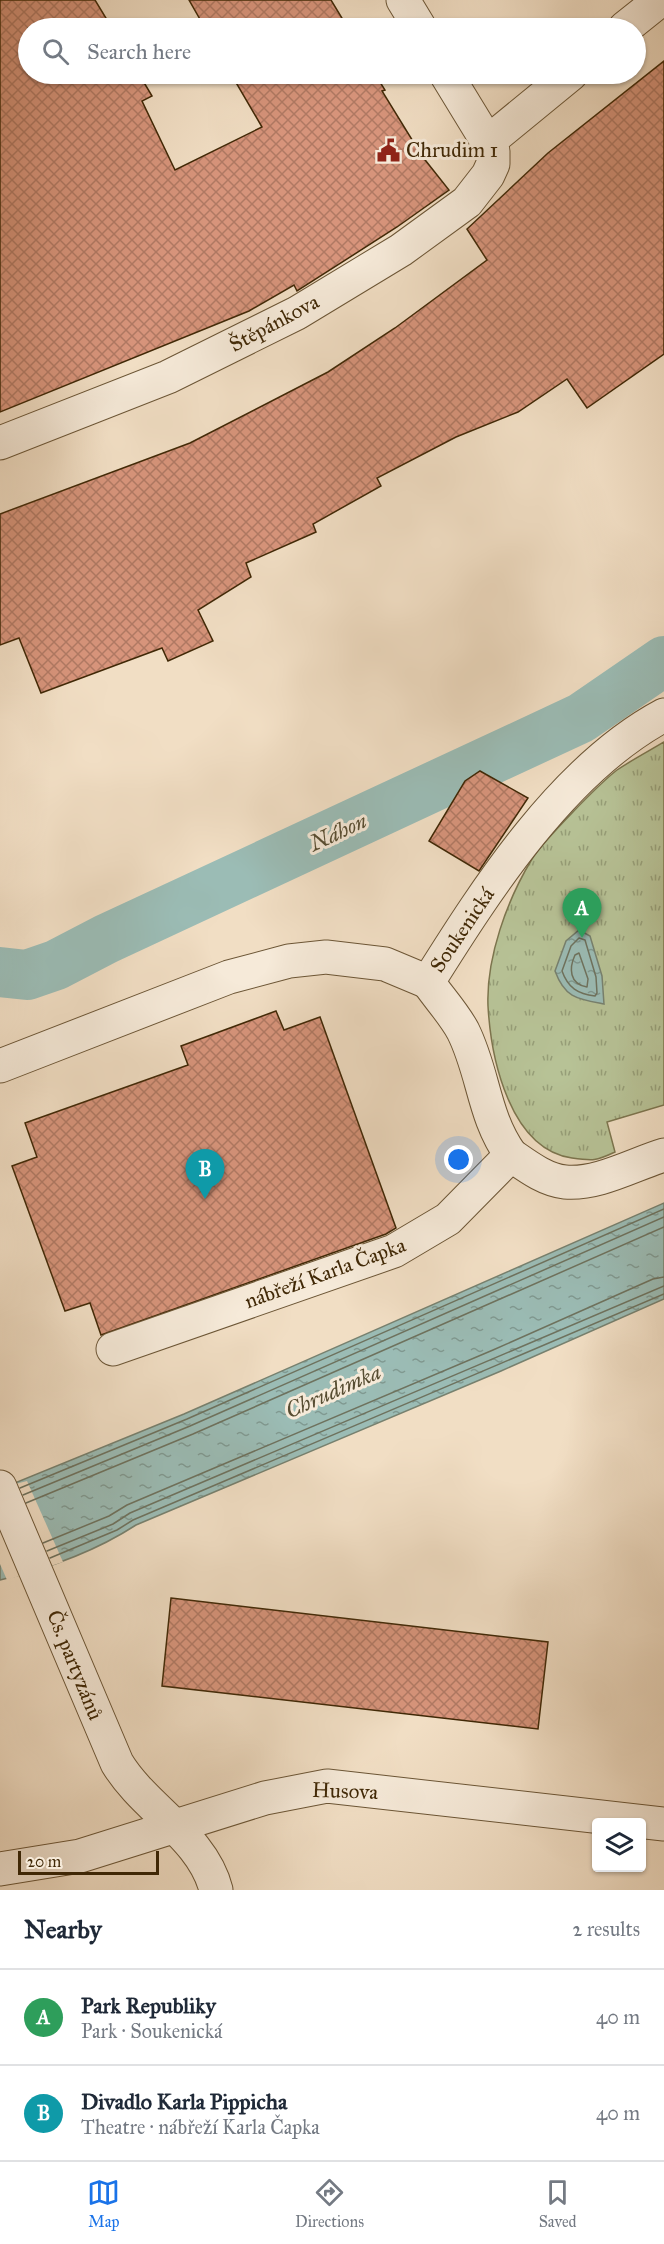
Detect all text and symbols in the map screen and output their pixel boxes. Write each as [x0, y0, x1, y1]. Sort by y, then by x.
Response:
search box [18, 18, 646, 84]
icon: search [39, 35, 72, 68]
text: Search here [87, 38, 191, 65]
public building icon: Chrudim 1 [375, 137, 401, 163]
place label: Chrudim 1 [406, 137, 498, 163]
street label: Štěpánkova [225, 288, 323, 357]
water label: Náhon [303, 807, 371, 858]
street label: Soukenická [424, 882, 500, 977]
pin: A [562, 888, 602, 938]
your location [444, 1145, 473, 1174]
pin: B [186, 1150, 224, 1199]
street label: nábřeží Karla Čapka [241, 1232, 409, 1314]
water label: Chrudimka [281, 1358, 385, 1424]
street label: Čs. partyzánů [41, 1606, 109, 1724]
street label: Husova [311, 1777, 379, 1805]
map controls [592, 1818, 646, 1872]
button: layers [592, 1818, 646, 1872]
scale bar [18, 1848, 159, 1876]
text: 20 m [27, 1852, 61, 1871]
text: Nearby [24, 1913, 102, 1945]
text: 2 results [572, 1917, 640, 1941]
text: Park Republiky [81, 1992, 216, 2019]
text: A [37, 2005, 50, 2029]
text: 40 m [596, 2005, 640, 2029]
text: Park · Soukenická [81, 2019, 222, 2043]
text: Divadlo Karla Pippicha [81, 2088, 287, 2115]
text: B [37, 2101, 50, 2125]
text: 40 m [596, 2101, 640, 2125]
text: Theatre · nábřeží Karla Čapka [81, 2115, 320, 2139]
tab: Map [87, 2176, 120, 2231]
tab: Directions [295, 2176, 364, 2231]
tab: Saved [539, 2176, 577, 2231]

